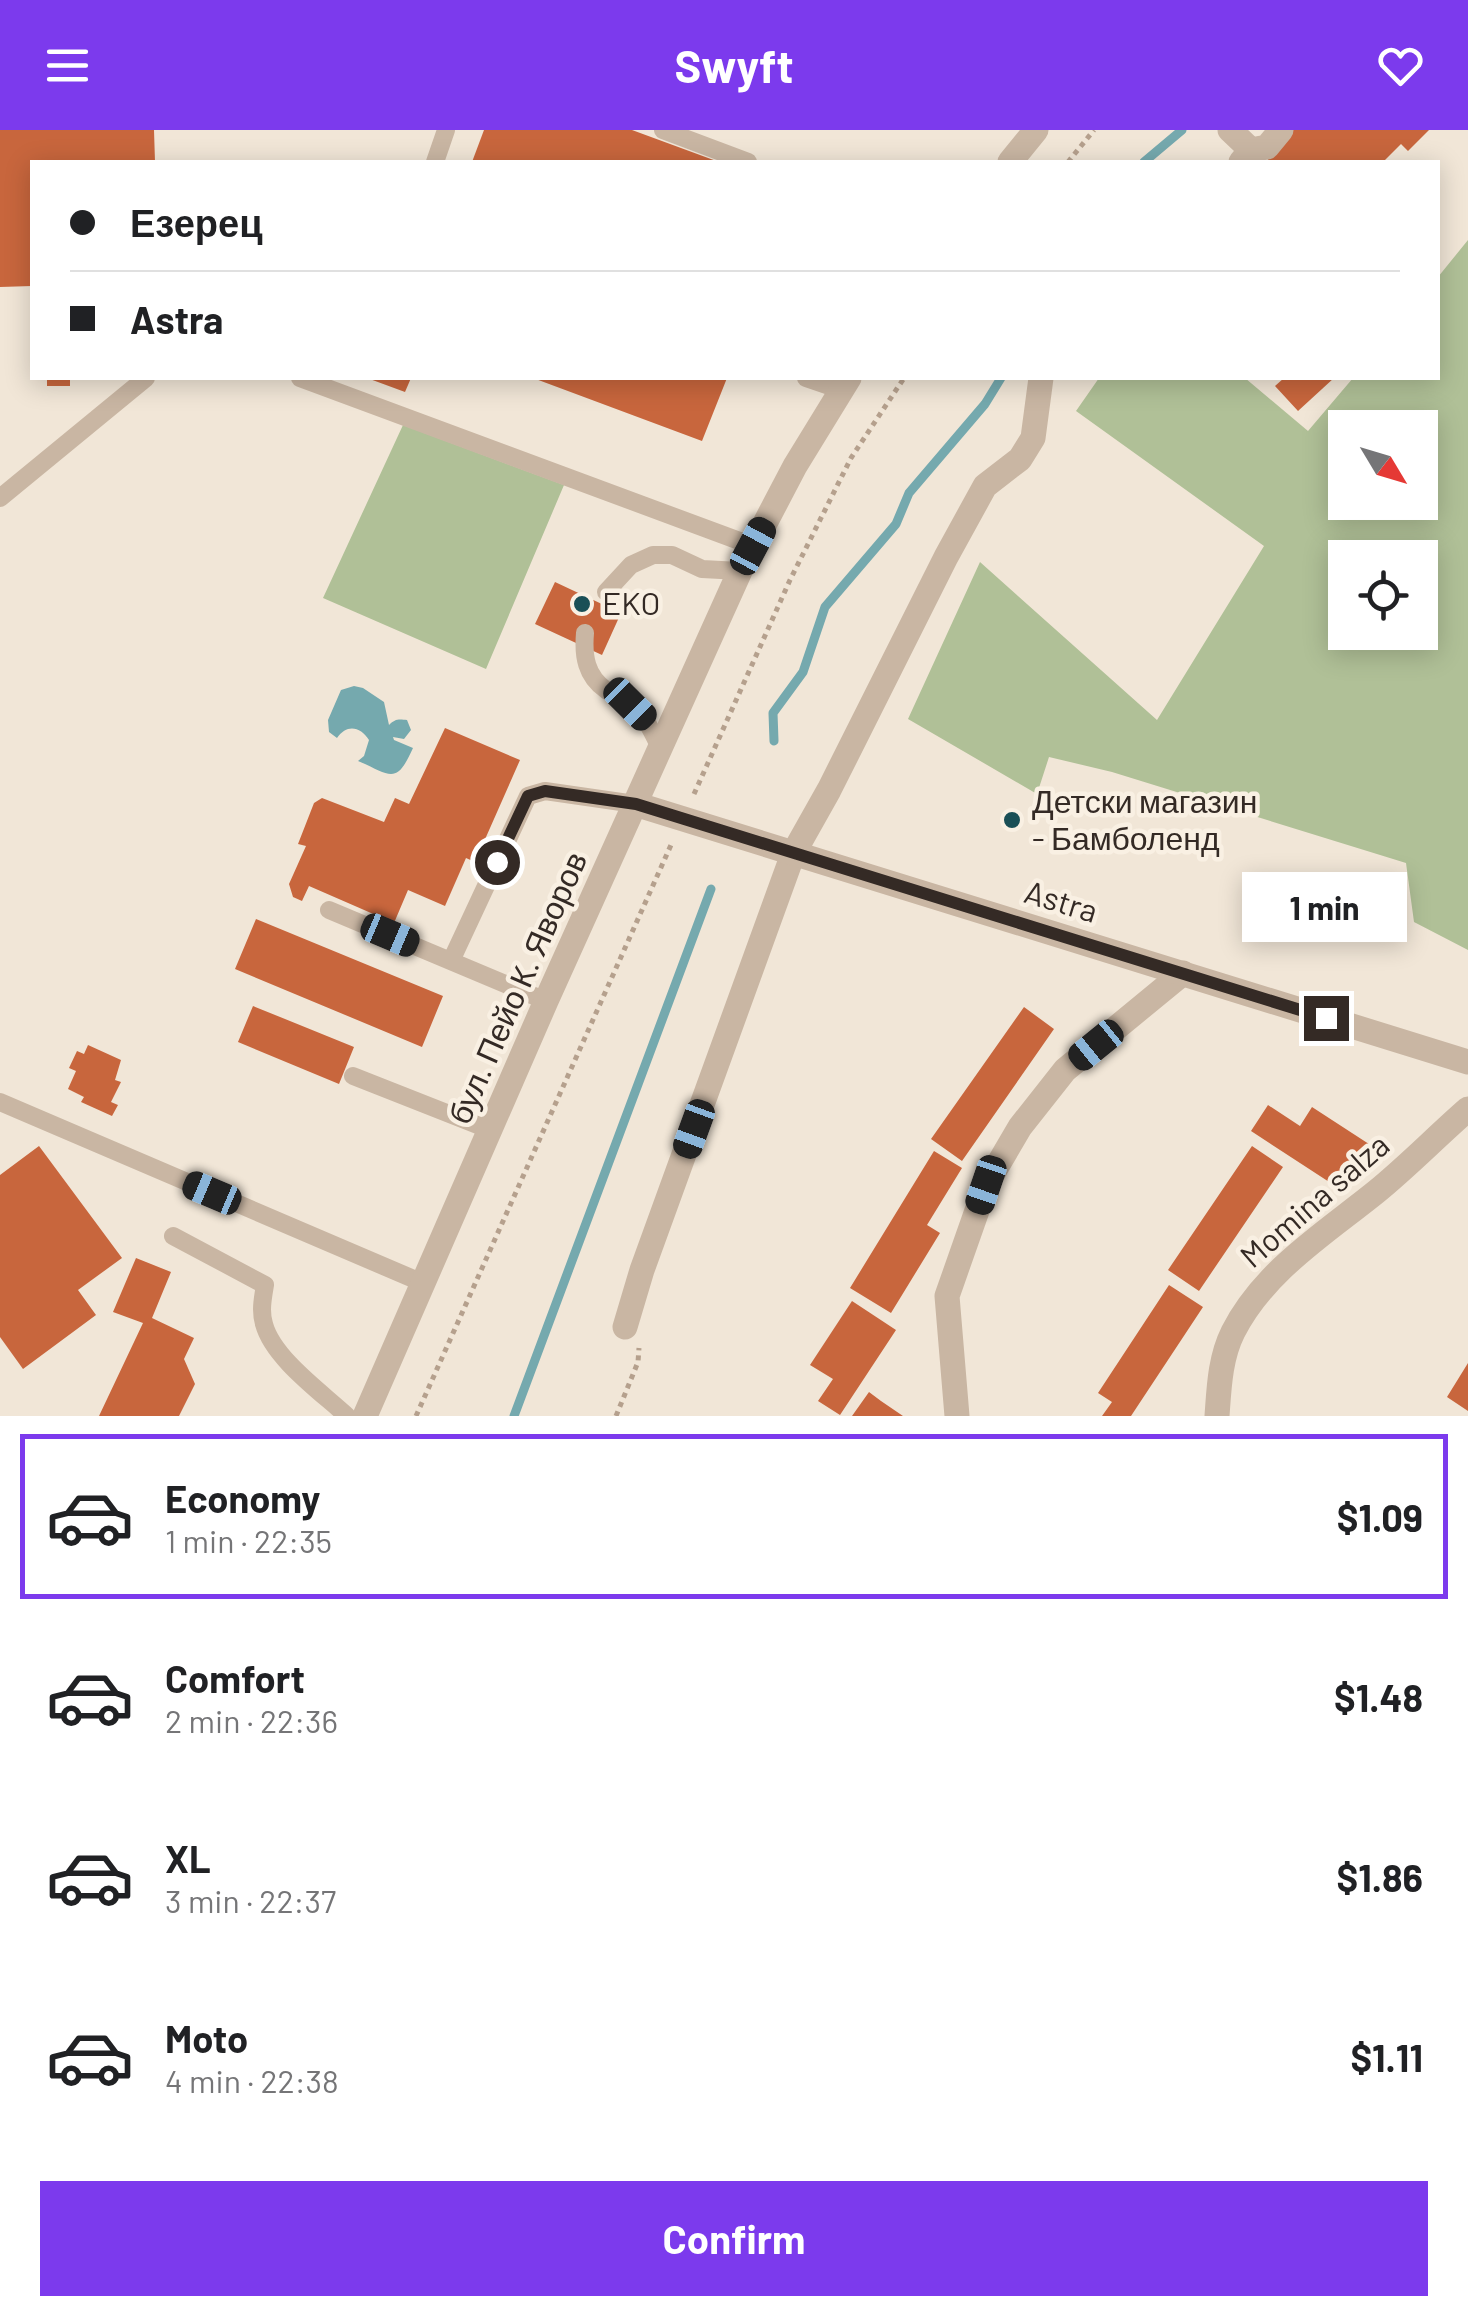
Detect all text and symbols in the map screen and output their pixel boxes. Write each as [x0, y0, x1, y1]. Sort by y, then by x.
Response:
icon: menu [40, 38, 95, 93]
text: Swyft [674, 38, 794, 92]
icon: heart [1373, 38, 1428, 93]
text: Езерец [130, 199, 263, 245]
text: Astra [130, 296, 223, 342]
north arrow [1328, 410, 1438, 520]
map controls [1328, 410, 1438, 650]
car [726, 512, 780, 580]
button: locate [1328, 540, 1438, 650]
place label: EKO [602, 583, 660, 621]
marker: EKO [571, 593, 593, 615]
car [598, 672, 662, 736]
place label: Детски магазин - Бамболенд [1032, 781, 1257, 857]
marker: Детски магазин - Бамболенд [1001, 809, 1023, 831]
route start [475, 840, 520, 885]
street label: бул. Пейо К. Яворов [439, 845, 594, 1130]
street label: Astra [1020, 871, 1103, 929]
callout: 1 min [1244, 873, 1408, 943]
text: 1 min [1289, 888, 1360, 926]
car [357, 909, 423, 961]
route end [1304, 996, 1349, 1041]
car [1063, 1014, 1129, 1076]
car [670, 1096, 718, 1162]
street label: Momina salza [1232, 1125, 1396, 1274]
car [962, 1152, 1010, 1218]
car [179, 1167, 245, 1219]
icon: car [45, 1472, 135, 1562]
text: Economy [165, 1475, 320, 1521]
text: $1.09 [1337, 1494, 1423, 1540]
text: 1 min · 22:35 [165, 1521, 332, 1559]
icon: car [45, 1652, 135, 1742]
text: Comfort [165, 1655, 305, 1701]
text: $1.48 [1334, 1674, 1423, 1720]
text: 2 min · 22:36 [165, 1701, 338, 1739]
icon: car [45, 1832, 135, 1922]
text: XL [165, 1835, 211, 1881]
text: $1.86 [1337, 1854, 1423, 1900]
text: 3 min · 22:37 [165, 1881, 336, 1919]
icon: car [45, 2012, 135, 2102]
text: Moto [165, 2015, 248, 2061]
text: $1.11 [1350, 2034, 1423, 2080]
text: 4 min · 22:38 [165, 2061, 339, 2099]
button: Confirm [40, 2181, 1428, 2296]

